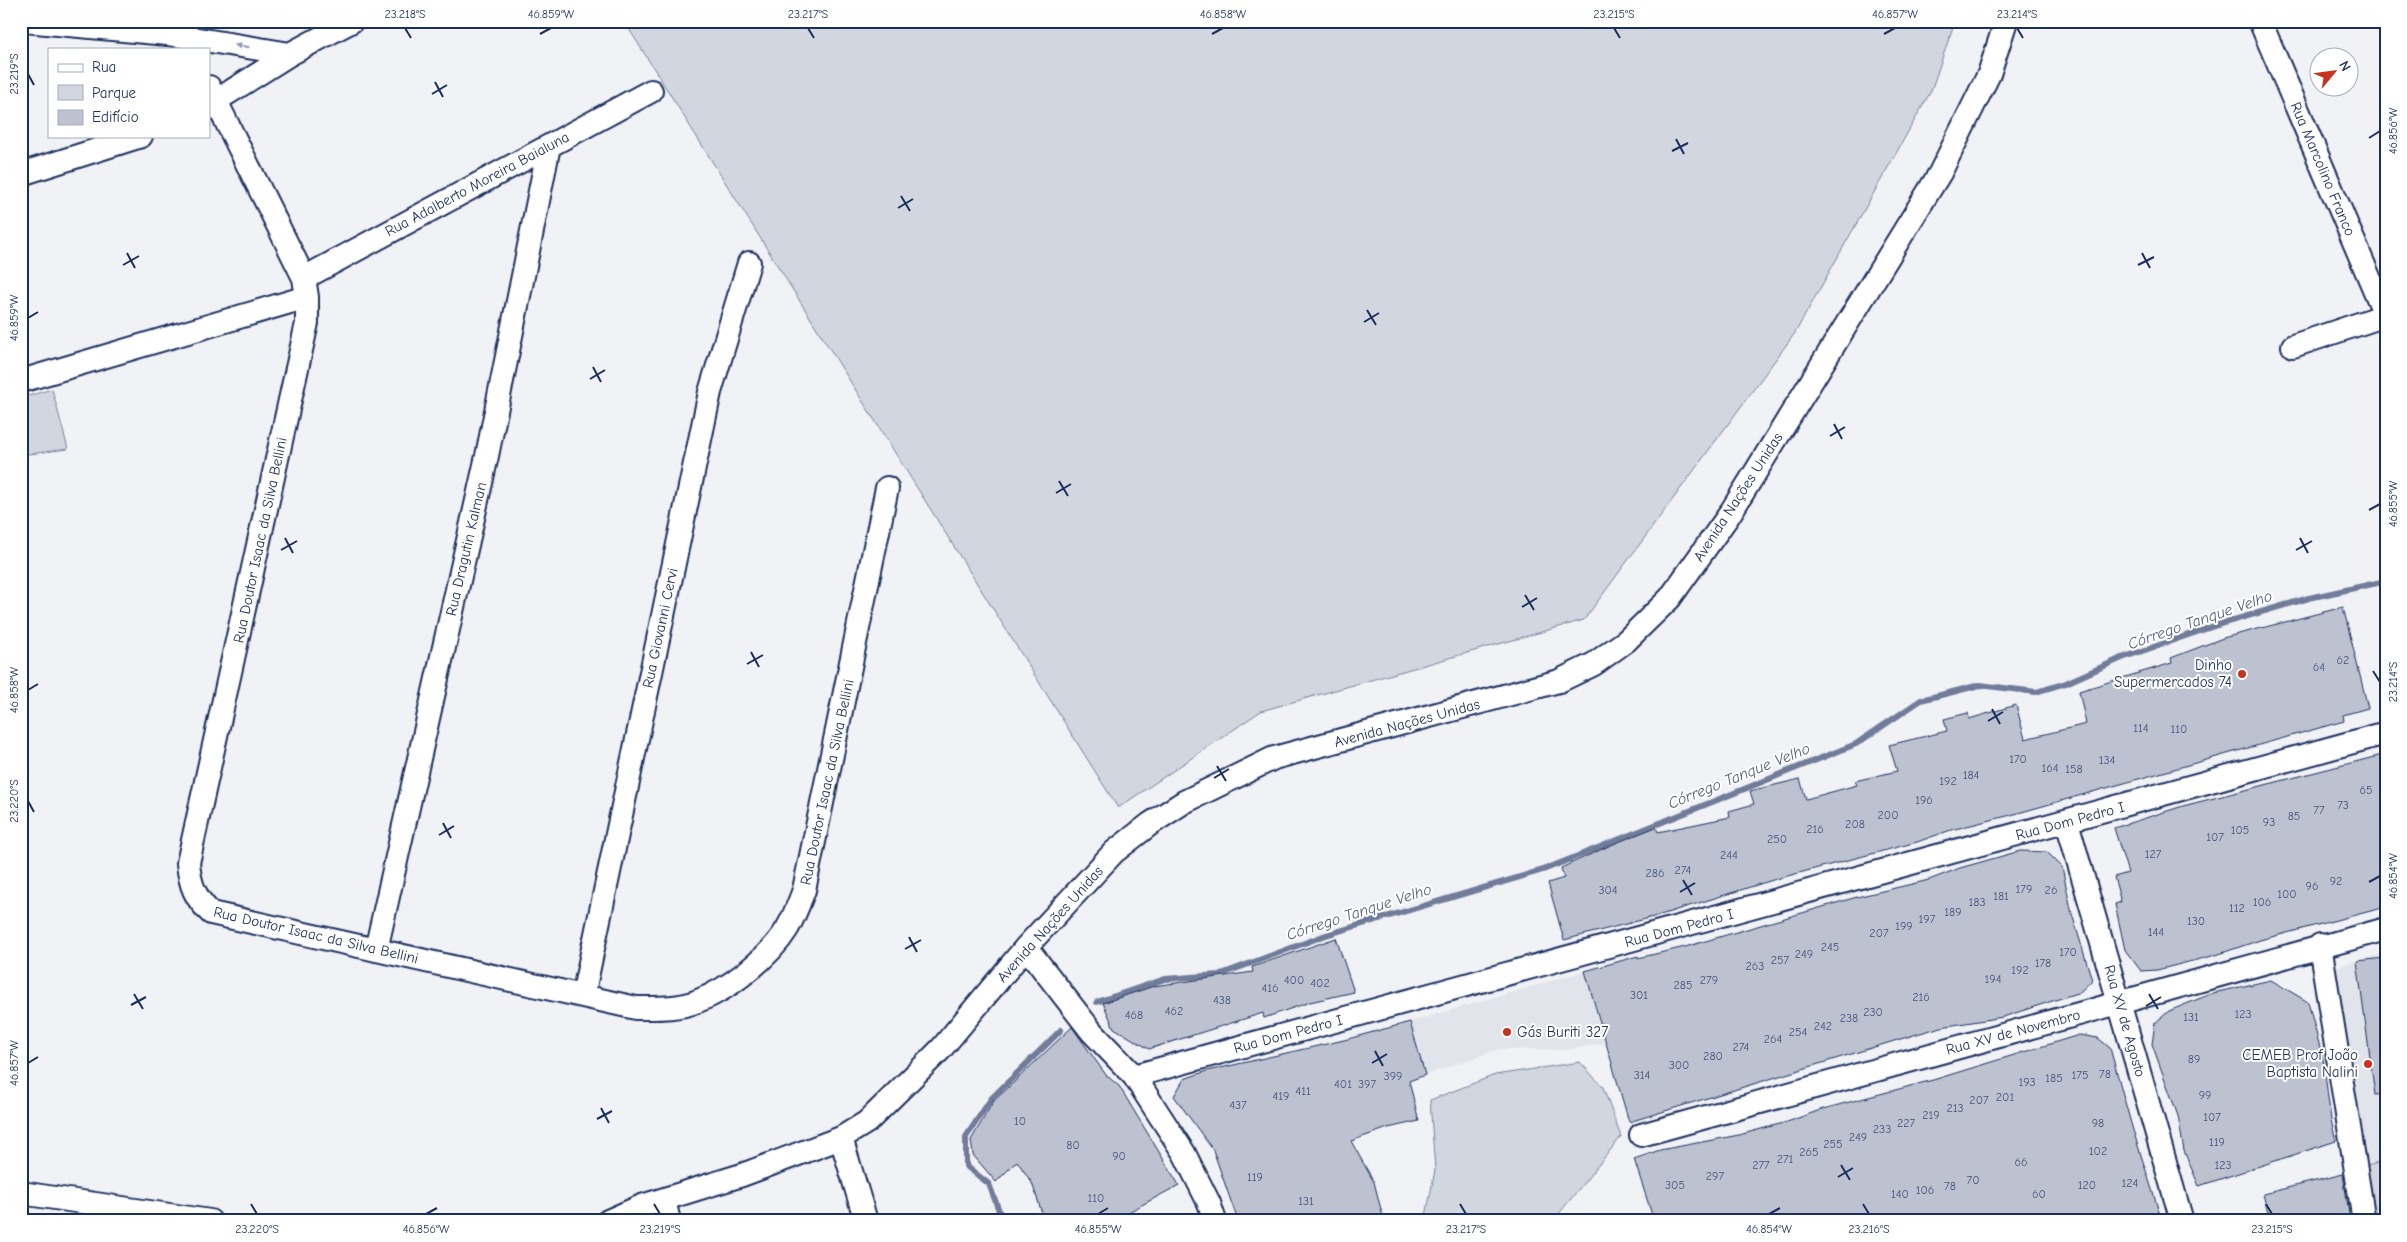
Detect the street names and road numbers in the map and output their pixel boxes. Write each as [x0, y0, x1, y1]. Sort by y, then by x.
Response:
street label: Rua Marcolino Franco [2287, 99, 2359, 239]
street label: Rua Adalberto Moreira Baialuna [382, 128, 572, 240]
street label: Avenida Nações Unidas [1690, 429, 1786, 565]
street label: Rua Doutor Isaac da Silva Bellini [229, 436, 291, 644]
street label: Rua Dragutin Kalman [442, 480, 490, 618]
street label: Rua Giovanni Cervi [638, 566, 682, 690]
street label: Rua Doutor Isaac da Silva Bellini [796, 678, 858, 886]
street label: Avenida Nações Unidas [1332, 695, 1482, 751]
street label: Rua Dom Pedro I [2014, 798, 2126, 844]
street label: Avenida Nações Unidas [993, 862, 1107, 986]
street label: Rua Doutor Isaac da Silva Bellini [212, 903, 420, 967]
street label: Rua Dom Pedro I [1623, 905, 1735, 951]
street label: Rua XV de Agosto [2100, 963, 2150, 1079]
street label: Rua XV de Novembro [1944, 1005, 2082, 1059]
street label: Rua Dom Pedro I [1232, 1011, 1344, 1057]

